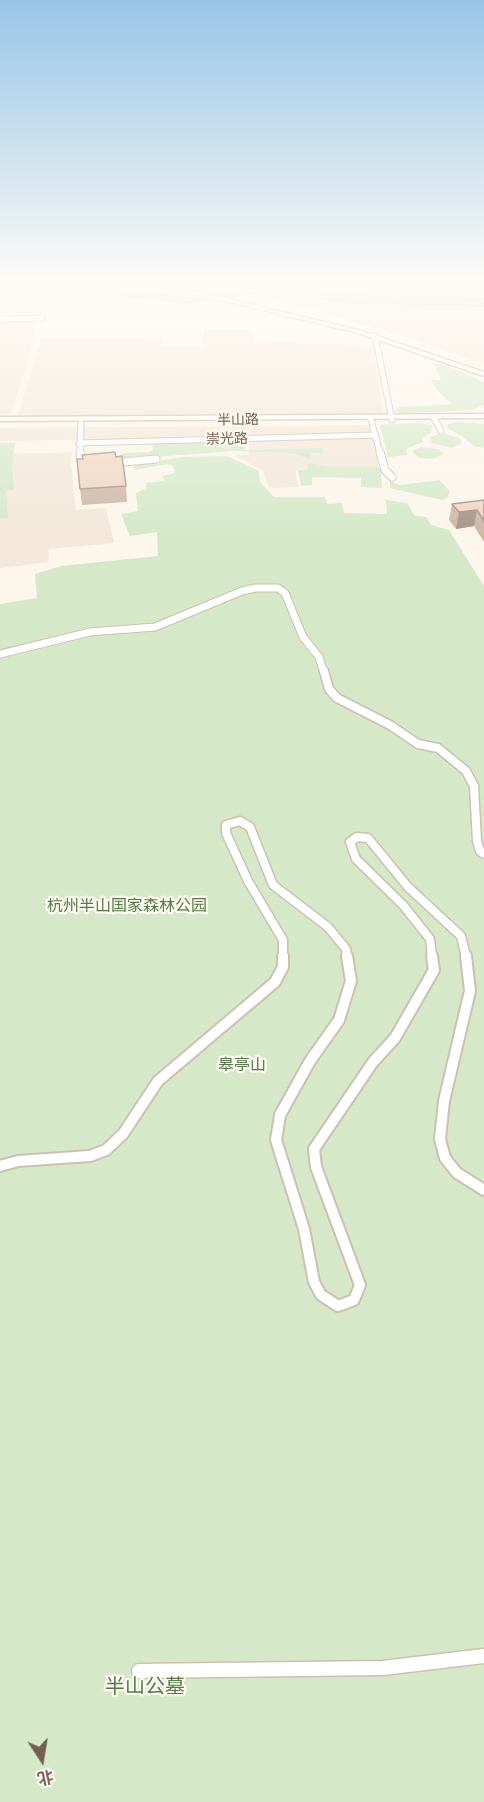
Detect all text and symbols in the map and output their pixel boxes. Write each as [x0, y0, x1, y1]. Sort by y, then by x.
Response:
street label: 半山路 [217, 412, 259, 430]
street label: 崇光路 [206, 431, 248, 449]
park label: 杭州半山国家森林公园 [47, 897, 207, 917]
park label: 皋亭山 [218, 1056, 266, 1076]
park label: 半山公墓 [105, 1676, 185, 1700]
north arrow [12, 1730, 72, 1790]
text: 北 [35, 1764, 56, 1791]

